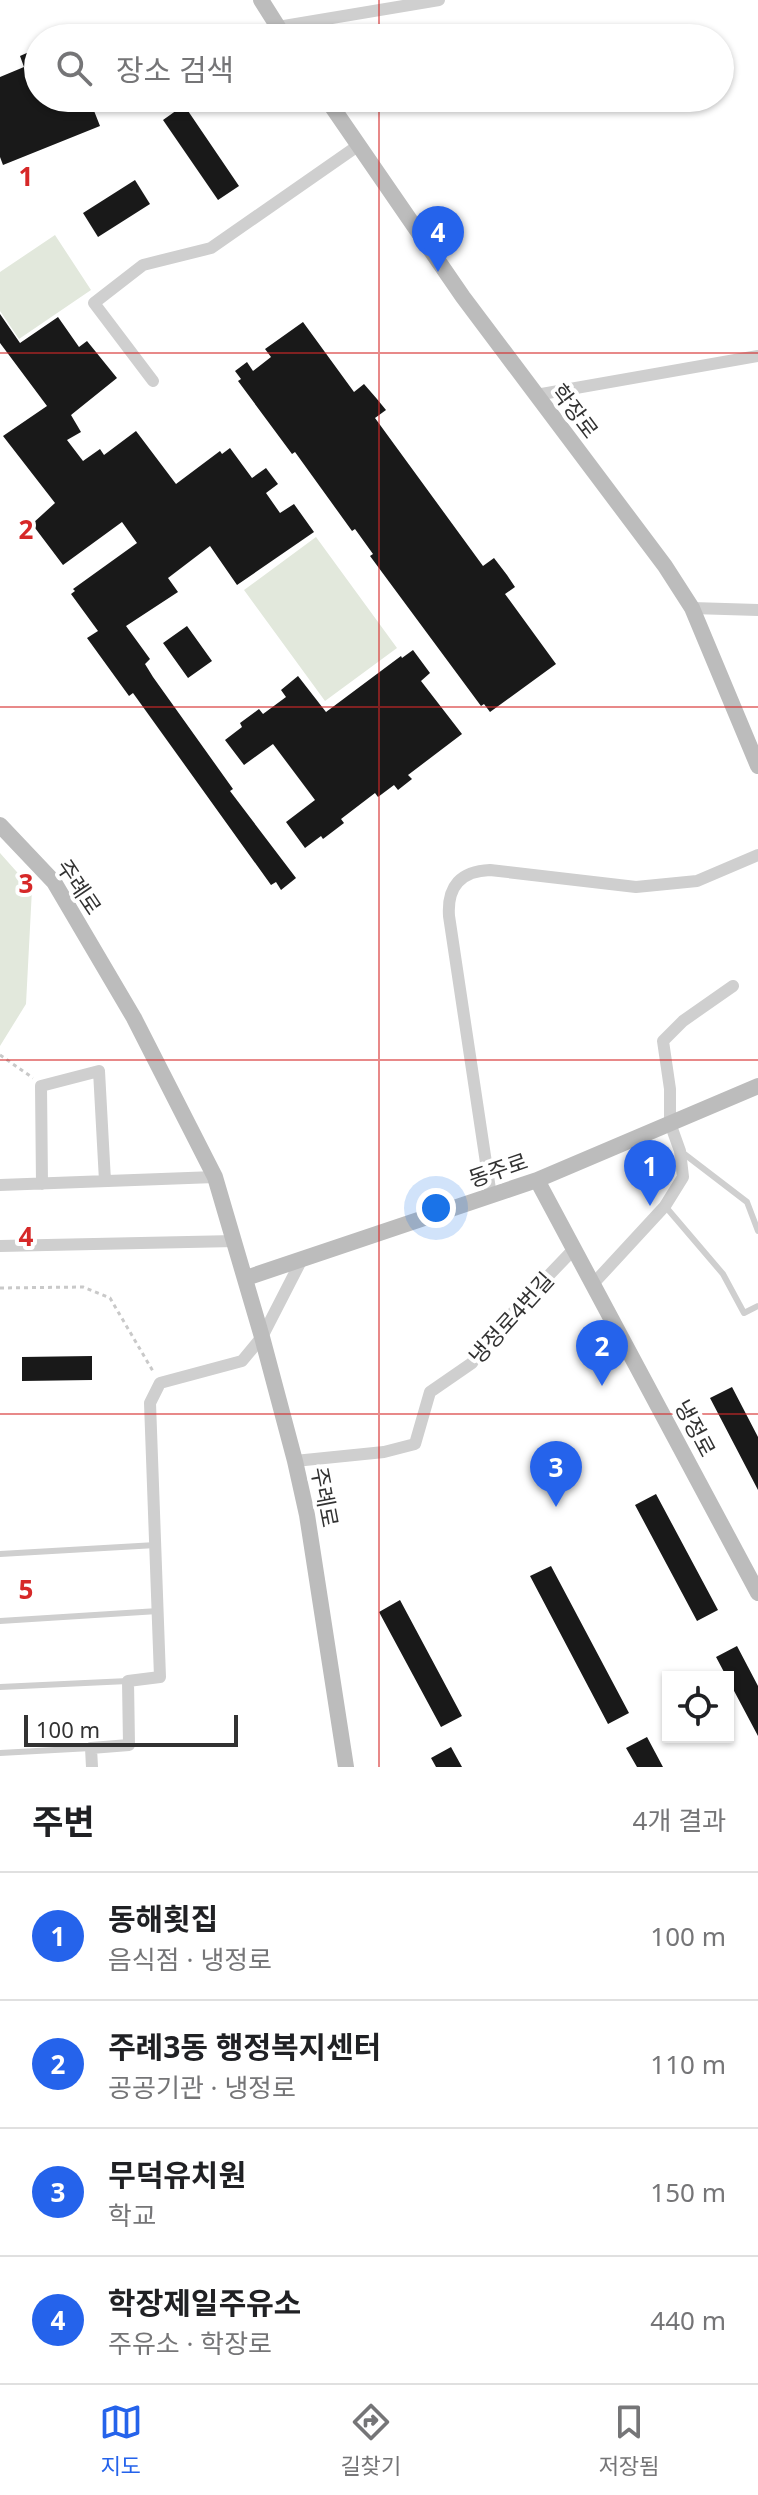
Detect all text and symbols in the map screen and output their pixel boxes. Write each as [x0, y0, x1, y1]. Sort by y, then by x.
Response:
search box [24, 24, 734, 112]
icon: search [52, 46, 96, 90]
text: 장소 검색 [116, 49, 234, 90]
text: 1 [19, 158, 33, 194]
pin: 4 [412, 206, 464, 272]
street label: 학장로 [546, 377, 606, 444]
text: 2 [19, 511, 34, 547]
street label: 주례로 [50, 853, 109, 920]
text: 3 [19, 865, 33, 901]
pin: 1 [624, 1140, 676, 1206]
street label: 동주로 [464, 1145, 531, 1193]
your location [416, 1188, 456, 1228]
text: 4 [19, 1218, 34, 1254]
street label: 냉정로4번길 [461, 1265, 559, 1370]
pin: 2 [576, 1320, 628, 1386]
street label: 냉정로 [668, 1394, 723, 1461]
pin: 3 [530, 1441, 582, 1507]
street label: 주례로 [305, 1464, 347, 1529]
text: 5 [19, 1571, 33, 1607]
map controls [662, 1671, 734, 1743]
button: locate [662, 1671, 734, 1743]
scale bar [24, 1711, 238, 1747]
text: 100 m [36, 1714, 100, 1744]
text: 주변 [32, 1798, 95, 1844]
text: 4개 결과 [633, 1802, 726, 1838]
text: 동해횟집 [108, 1898, 218, 1939]
text: 1 [51, 1918, 65, 1954]
text: 100 m [650, 1918, 726, 1954]
text: 음식점 · 냉정로 [108, 1941, 272, 1977]
text: 주례3동 행정복지센터 [108, 2026, 381, 2067]
text: 2 [51, 2046, 65, 2082]
text: 110 m [650, 2046, 726, 2082]
text: 공공기관 · 냉정로 [108, 2069, 296, 2105]
text: 무덕유치원 [108, 2154, 246, 2195]
text: 3 [51, 2174, 65, 2210]
text: 150 m [650, 2174, 726, 2210]
text: 학교 [108, 2197, 156, 2233]
text: 학장제일주유소 [108, 2282, 301, 2323]
text: 4 [51, 2302, 65, 2338]
text: 440 m [650, 2302, 726, 2338]
text: 주유소 · 학장로 [108, 2325, 272, 2361]
tab: 지도 [99, 2400, 143, 2480]
tab: 길찾기 [340, 2400, 401, 2480]
tab: 저장됨 [598, 2400, 659, 2480]

